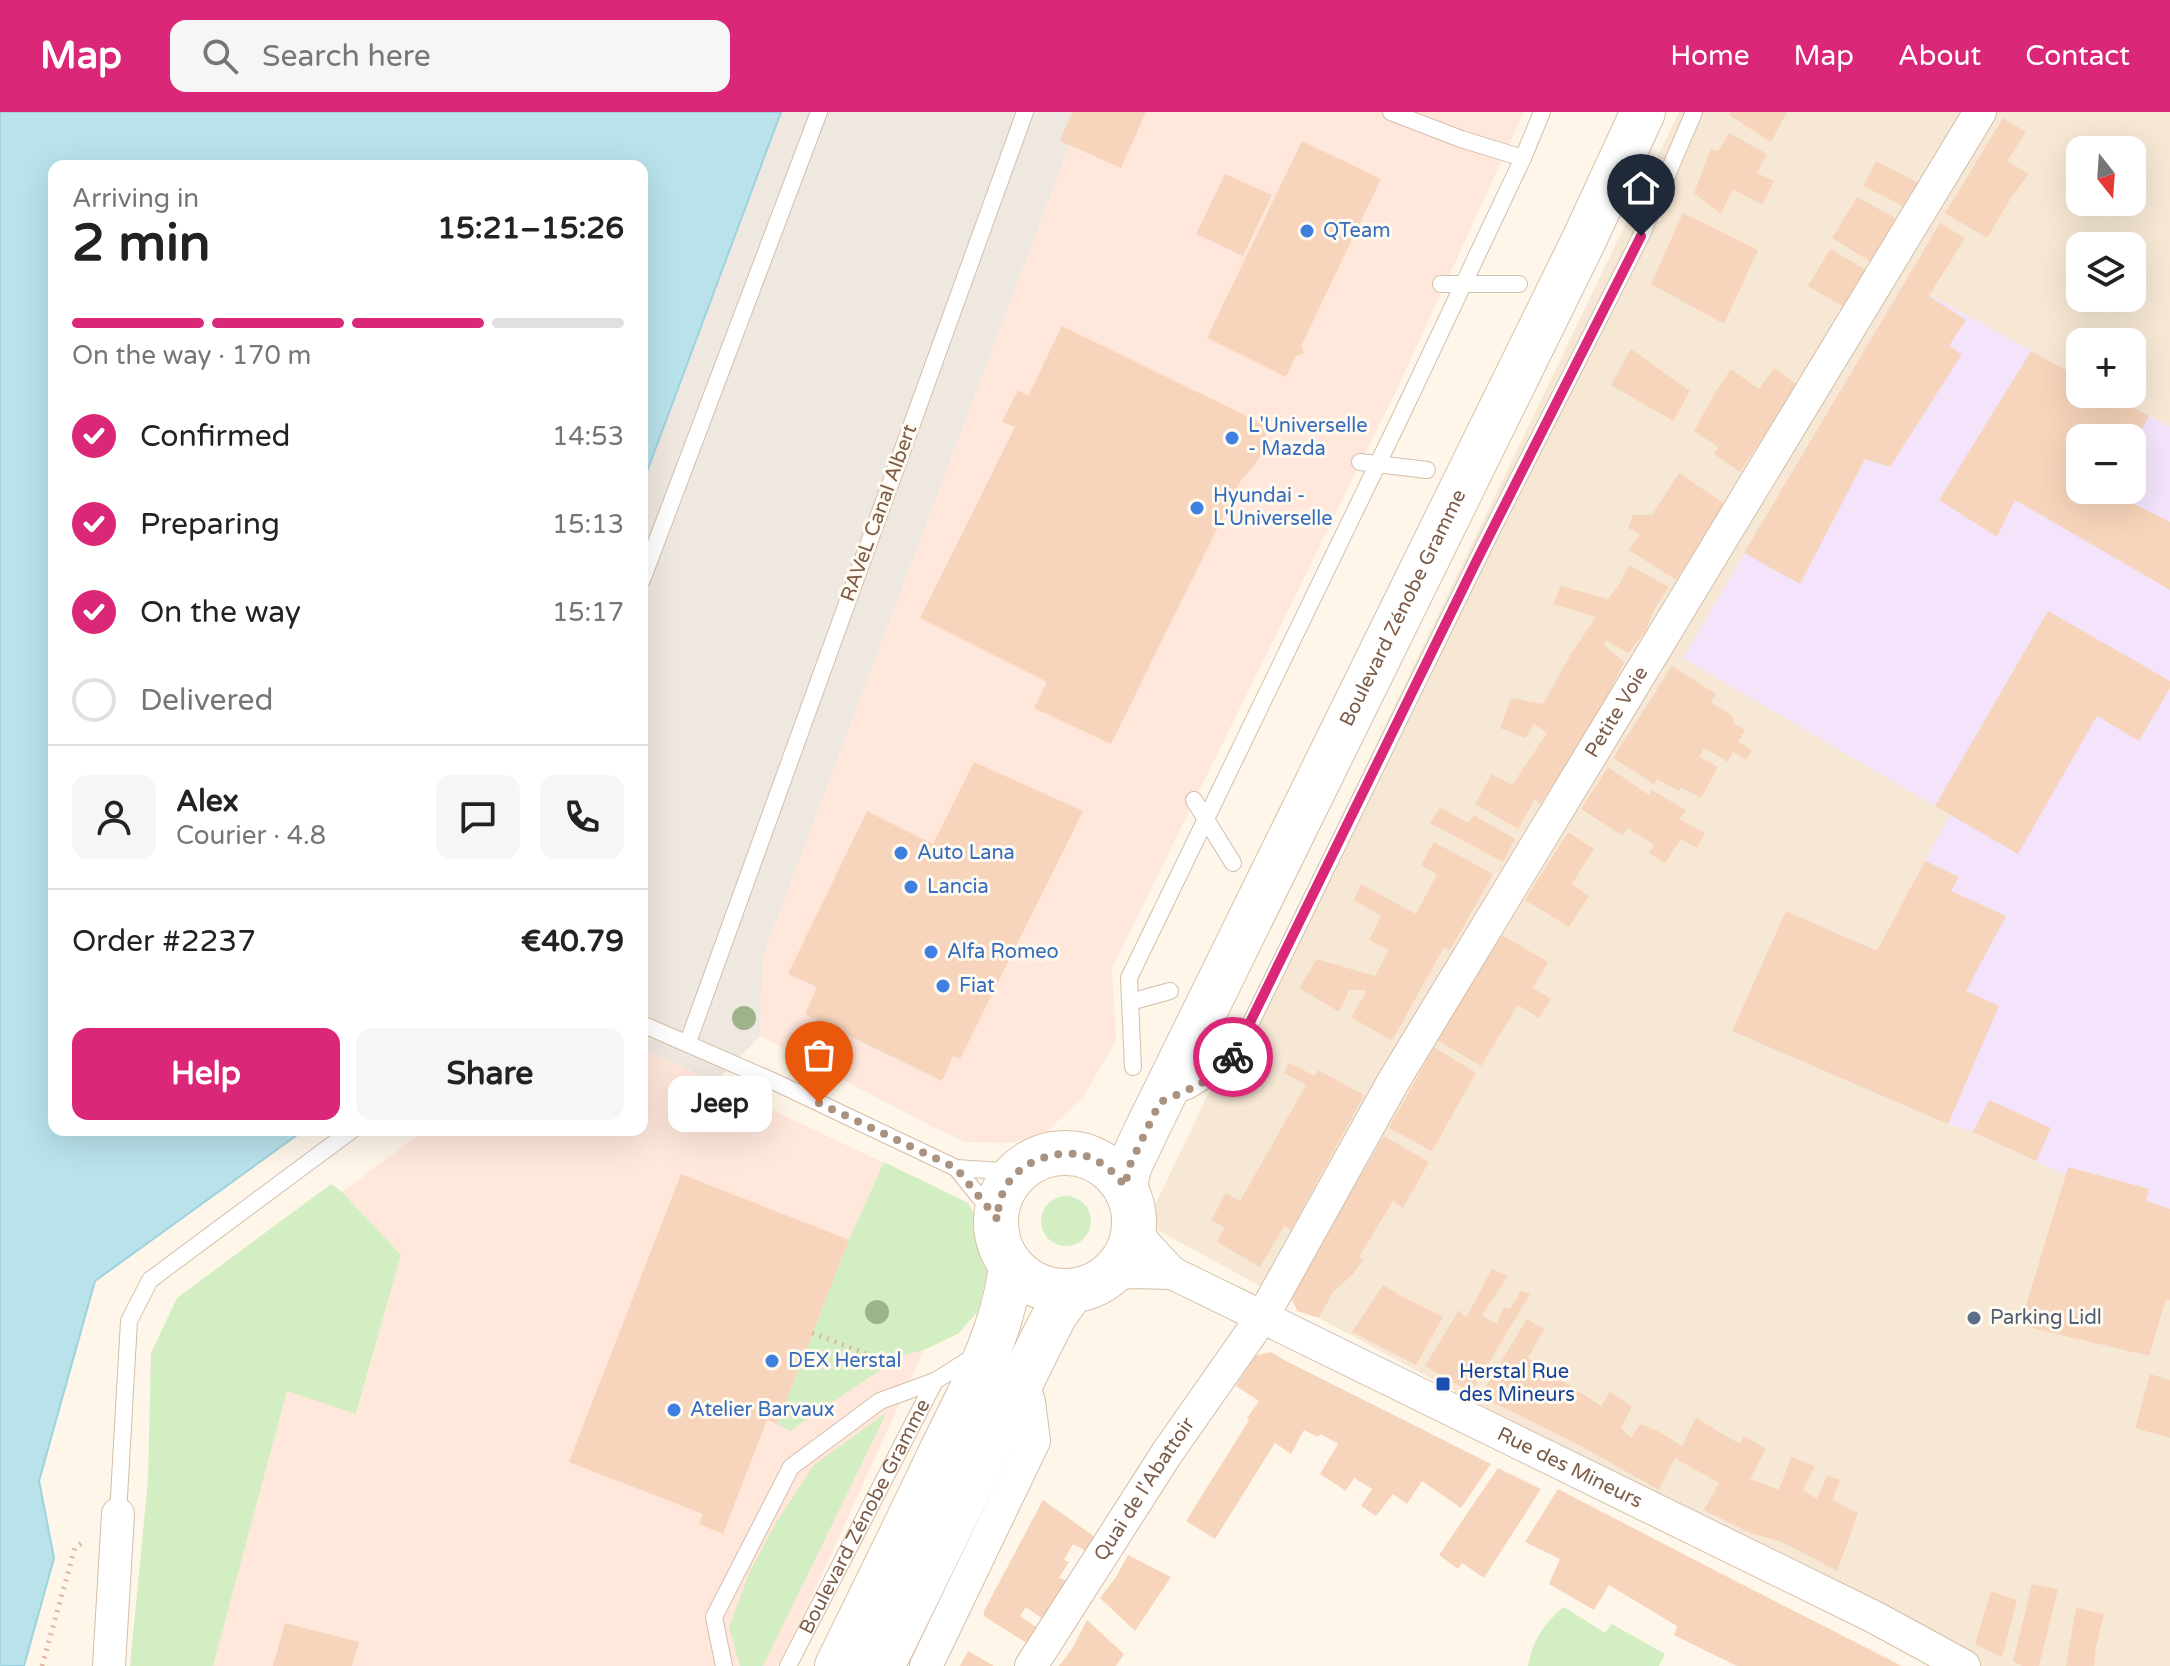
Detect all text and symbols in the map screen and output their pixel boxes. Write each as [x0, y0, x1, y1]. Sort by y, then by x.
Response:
search box [170, 20, 730, 92]
text: Map [40, 33, 122, 79]
icon: search [198, 34, 242, 78]
text: Search here [262, 38, 431, 75]
text: Home [1670, 39, 1750, 73]
text: Map [1794, 39, 1854, 73]
text: About [1898, 39, 1981, 73]
text: Contact [2025, 39, 2130, 73]
north arrow [2066, 136, 2146, 216]
map controls [2066, 136, 2146, 504]
pin [1607, 154, 1675, 236]
icon: home [1619, 166, 1663, 210]
text: Arriving in [72, 183, 199, 214]
text: 15:21–15:26 [437, 210, 624, 247]
text: 2 min [72, 212, 211, 275]
place label: QTeam [1323, 219, 1391, 243]
marker: QTeam [1298, 222, 1316, 240]
button: layers [2066, 232, 2146, 312]
button: + [2066, 328, 2146, 408]
text: On the way · 170 m [72, 340, 311, 371]
icon: check [72, 414, 116, 458]
place label: L'Universelle - Mazda [1248, 414, 1368, 461]
text: Confirmed [140, 418, 291, 455]
text: 14:53 [552, 421, 624, 452]
street label: RAVeL Canal Albert [836, 421, 922, 605]
button: − [2066, 424, 2146, 504]
marker: L'Universelle - Mazda [1223, 429, 1241, 447]
place label: Hyundai - L'Universelle [1213, 484, 1333, 531]
street label: Boulevard Zénobe Gramme [1335, 486, 1471, 730]
marker: Hyundai - L'Universelle [1188, 499, 1206, 517]
icon: check [72, 502, 116, 546]
text: Preparing [140, 506, 280, 543]
text: 15:13 [552, 509, 624, 540]
icon: check [72, 590, 116, 634]
text: On the way [140, 594, 301, 631]
text: 15:17 [552, 597, 624, 628]
street label: Petite Voie [1580, 662, 1654, 762]
text: Delivered [140, 682, 274, 719]
button: person [72, 775, 156, 859]
button: chat [436, 775, 520, 859]
button: phone [540, 775, 624, 859]
text: Alex [176, 783, 239, 820]
text: Courier · 4.8 [176, 820, 326, 851]
place label: Auto Lana [917, 841, 1015, 865]
marker: Auto Lana [892, 844, 910, 862]
place label: Lancia [927, 875, 989, 899]
marker: Lancia [902, 878, 920, 896]
text: Order #2237 [72, 923, 256, 960]
text: €40.79 [521, 923, 624, 960]
place label: Alfa Romeo [947, 940, 1059, 964]
marker: Alfa Romeo [922, 943, 940, 961]
place label: Fiat [959, 974, 995, 998]
marker: Fiat [934, 977, 952, 995]
courier [1193, 1017, 1273, 1097]
pin [785, 1021, 853, 1103]
button: Help [72, 1028, 340, 1120]
button: Share [356, 1028, 624, 1120]
icon: bag [797, 1033, 841, 1077]
icon: bike [1211, 1035, 1255, 1079]
callout: Jeep [667, 1075, 771, 1131]
text: Jeep [691, 1088, 749, 1119]
place label: Parking Lidl [1990, 1306, 2102, 1330]
marker: Parking Lidl [1965, 1309, 1983, 1327]
place label: DEX Herstal [788, 1349, 902, 1373]
marker: DEX Herstal [763, 1352, 781, 1370]
place label: Herstal Rue des Mineurs [1459, 1360, 1575, 1407]
marker: Herstal Rue des Mineurs [1434, 1375, 1452, 1393]
street label: Boulevard Zénobe Gramme [795, 1395, 936, 1638]
place label: Atelier Barvaux [690, 1398, 835, 1422]
marker: Atelier Barvaux [665, 1401, 683, 1419]
street label: Quai de l'Abattoir [1089, 1413, 1200, 1566]
street label: Rue des Mineurs [1493, 1422, 1646, 1514]

